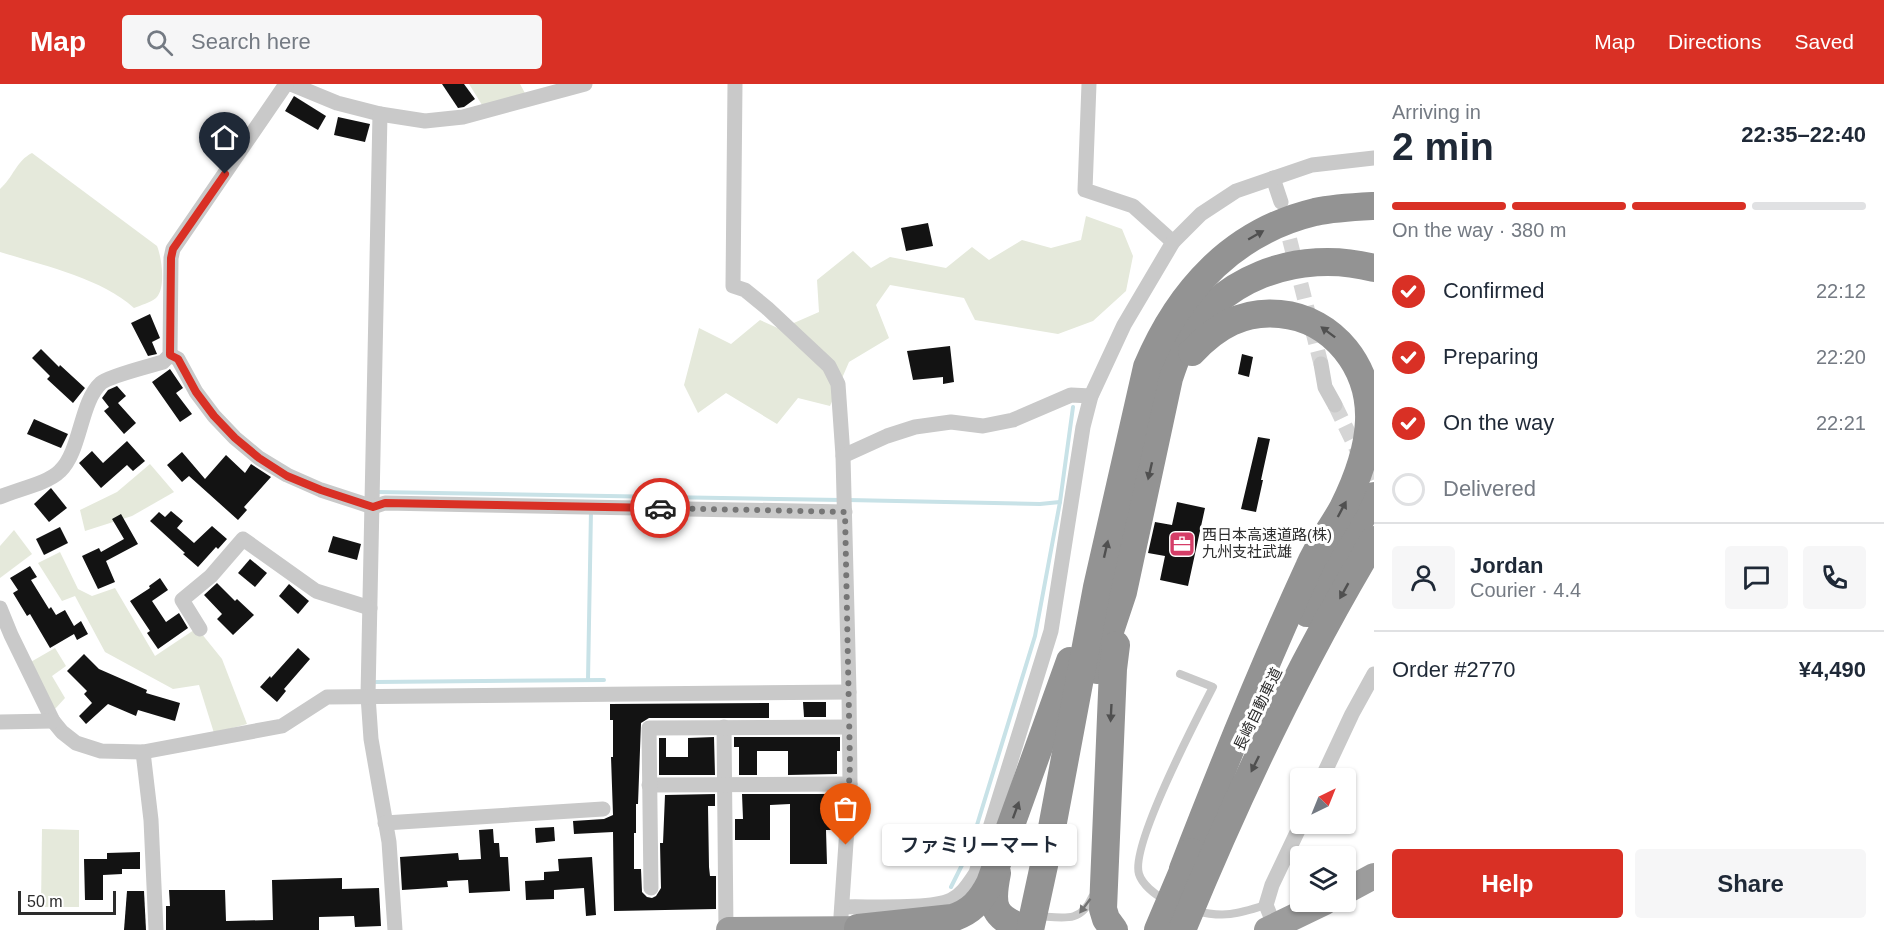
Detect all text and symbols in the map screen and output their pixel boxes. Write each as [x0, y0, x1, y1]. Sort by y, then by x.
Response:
search box [122, 15, 542, 69]
text: Map [30, 26, 86, 57]
icon: search [143, 26, 176, 59]
text: Search here [191, 29, 311, 54]
text: Map [1594, 30, 1635, 53]
text: Directions [1668, 30, 1761, 53]
text: Saved [1794, 30, 1854, 53]
text: Arriving in [1392, 101, 1481, 123]
pin [199, 112, 250, 174]
icon: home [208, 121, 241, 154]
text: 22:35–22:40 [1741, 122, 1866, 147]
text: 2 min [1392, 125, 1494, 168]
text: On the way · 380 m [1392, 219, 1567, 241]
one-way arrow [1248, 230, 1264, 241]
icon: check [1392, 275, 1425, 308]
text: Confirmed [1443, 278, 1544, 303]
text: 22:12 [1816, 280, 1866, 302]
one-way arrow [1320, 327, 1335, 339]
icon: check [1392, 341, 1425, 374]
text: Preparing [1443, 344, 1538, 369]
text: 22:20 [1816, 346, 1866, 368]
icon: check [1392, 407, 1425, 440]
text: On the way [1443, 410, 1554, 435]
text: 22:21 [1816, 412, 1866, 434]
one-way arrow [1145, 461, 1154, 480]
text: Delivered [1443, 476, 1536, 501]
courier [630, 478, 690, 538]
icon: car [644, 492, 677, 525]
one-way arrow [1336, 500, 1346, 518]
place label: 西日本高速道路(株) 九州支社武雄 [1202, 526, 1332, 560]
office icon: 西日本高速道路(株) 九州支社武雄 [1167, 529, 1197, 559]
one-way arrow [1101, 540, 1111, 558]
button: person [1392, 546, 1455, 609]
button: chat [1725, 546, 1788, 609]
button: phone [1803, 546, 1866, 609]
text: Jordan [1470, 553, 1543, 578]
text: Courier · 4.4 [1470, 579, 1581, 601]
one-way arrow [1339, 582, 1349, 599]
text: Order #2770 [1392, 657, 1516, 682]
text: ¥4,490 [1799, 657, 1866, 682]
street label: 長崎自動車道 [1230, 665, 1285, 753]
one-way arrow [1106, 704, 1115, 723]
one-way arrow [1250, 755, 1259, 772]
north arrow [1290, 768, 1356, 834]
map controls [1290, 768, 1356, 912]
pin [820, 783, 871, 845]
icon: bag [829, 792, 862, 825]
one-way arrow [1012, 801, 1022, 819]
callout: ファミリーマート [882, 824, 1077, 866]
text: ファミリーマート [900, 834, 1060, 856]
button: layers [1290, 846, 1356, 912]
button: Help [1392, 849, 1623, 918]
button: Share [1635, 849, 1866, 918]
scale bar [18, 888, 116, 916]
text: 50 m [27, 893, 63, 910]
one-way arrow [1079, 898, 1092, 914]

